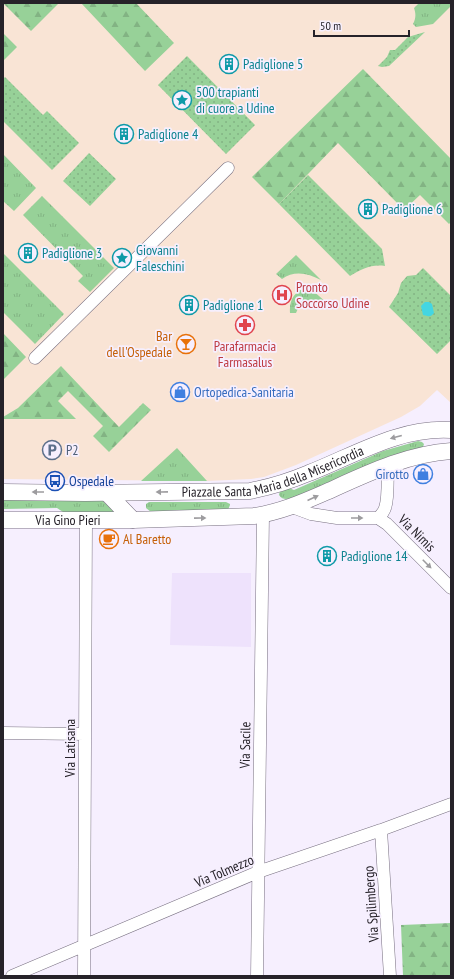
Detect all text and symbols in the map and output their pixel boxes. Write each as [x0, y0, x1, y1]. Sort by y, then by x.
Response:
scale bar [314, 12, 409, 38]
text: 50 m [320, 18, 341, 33]
building icon: Padiglione 5 [218, 53, 240, 75]
place label: Padiglione 5 [243, 55, 303, 73]
place label: 500 trapianti di cuore a Udine [196, 83, 275, 117]
place icon: 500 trapianti di cuore a Udine [171, 89, 193, 111]
building icon: Padiglione 4 [113, 123, 135, 145]
place label: Padiglione 4 [138, 125, 199, 143]
building icon: Padiglione 6 [357, 198, 379, 220]
place label: Padiglione 6 [382, 200, 442, 218]
place label: Giovanni Faleschini [136, 241, 185, 275]
building icon: Padiglione 3 [17, 242, 39, 264]
place label: Padiglione 3 [42, 244, 102, 262]
place icon: Giovanni Faleschini [111, 247, 133, 269]
place label: Pronto Soccorso Udine [296, 278, 370, 312]
hospital icon: Pronto Soccorso Udine [271, 284, 293, 306]
building icon: Padiglione 1 [178, 294, 200, 316]
place label: Padiglione 1 [203, 296, 263, 314]
pharmacy icon: Parafarmacia Farmasalus [234, 314, 256, 336]
place label: Bar dell'Ospedale [107, 327, 172, 361]
bar icon: Bar dell'Ospedale [175, 333, 197, 355]
place label: Parafarmacia Farmasalus [214, 337, 276, 371]
shop icon: Ortopedica-Sanitaria [169, 381, 191, 403]
place label: Ortopedica-Sanitaria [194, 383, 294, 401]
one-way arrow [390, 434, 402, 440]
parking icon: P2 [41, 439, 63, 461]
place label: P2 [66, 441, 79, 459]
street label: Piazzale Santa Maria della Misericordia [182, 441, 366, 501]
shop icon: Girotto [412, 463, 434, 485]
place label: Girotto [376, 465, 409, 483]
bus stop icon: Ospedale [44, 470, 66, 492]
place label: Ospedale [69, 472, 114, 490]
one-way arrow [32, 489, 44, 496]
one-way arrow [155, 489, 168, 495]
one-way arrow [307, 494, 319, 501]
street label: Via Nimis [394, 510, 440, 556]
street label: Via Gino Pieri [34, 511, 101, 529]
one-way arrow [194, 515, 207, 521]
one-way arrow [351, 515, 364, 521]
cafe icon: Al Baretto [98, 528, 120, 550]
place label: Al Baretto [123, 530, 171, 548]
building icon: Padiglione 14 [316, 545, 338, 567]
place label: Padiglione 14 [341, 547, 408, 565]
one-way arrow [422, 559, 432, 569]
street label: Via Latisana [61, 719, 79, 778]
street label: Via Sacile [236, 721, 254, 770]
street label: Via Tolmezzo [191, 850, 256, 892]
street label: Via Spilimbergo [359, 865, 383, 944]

